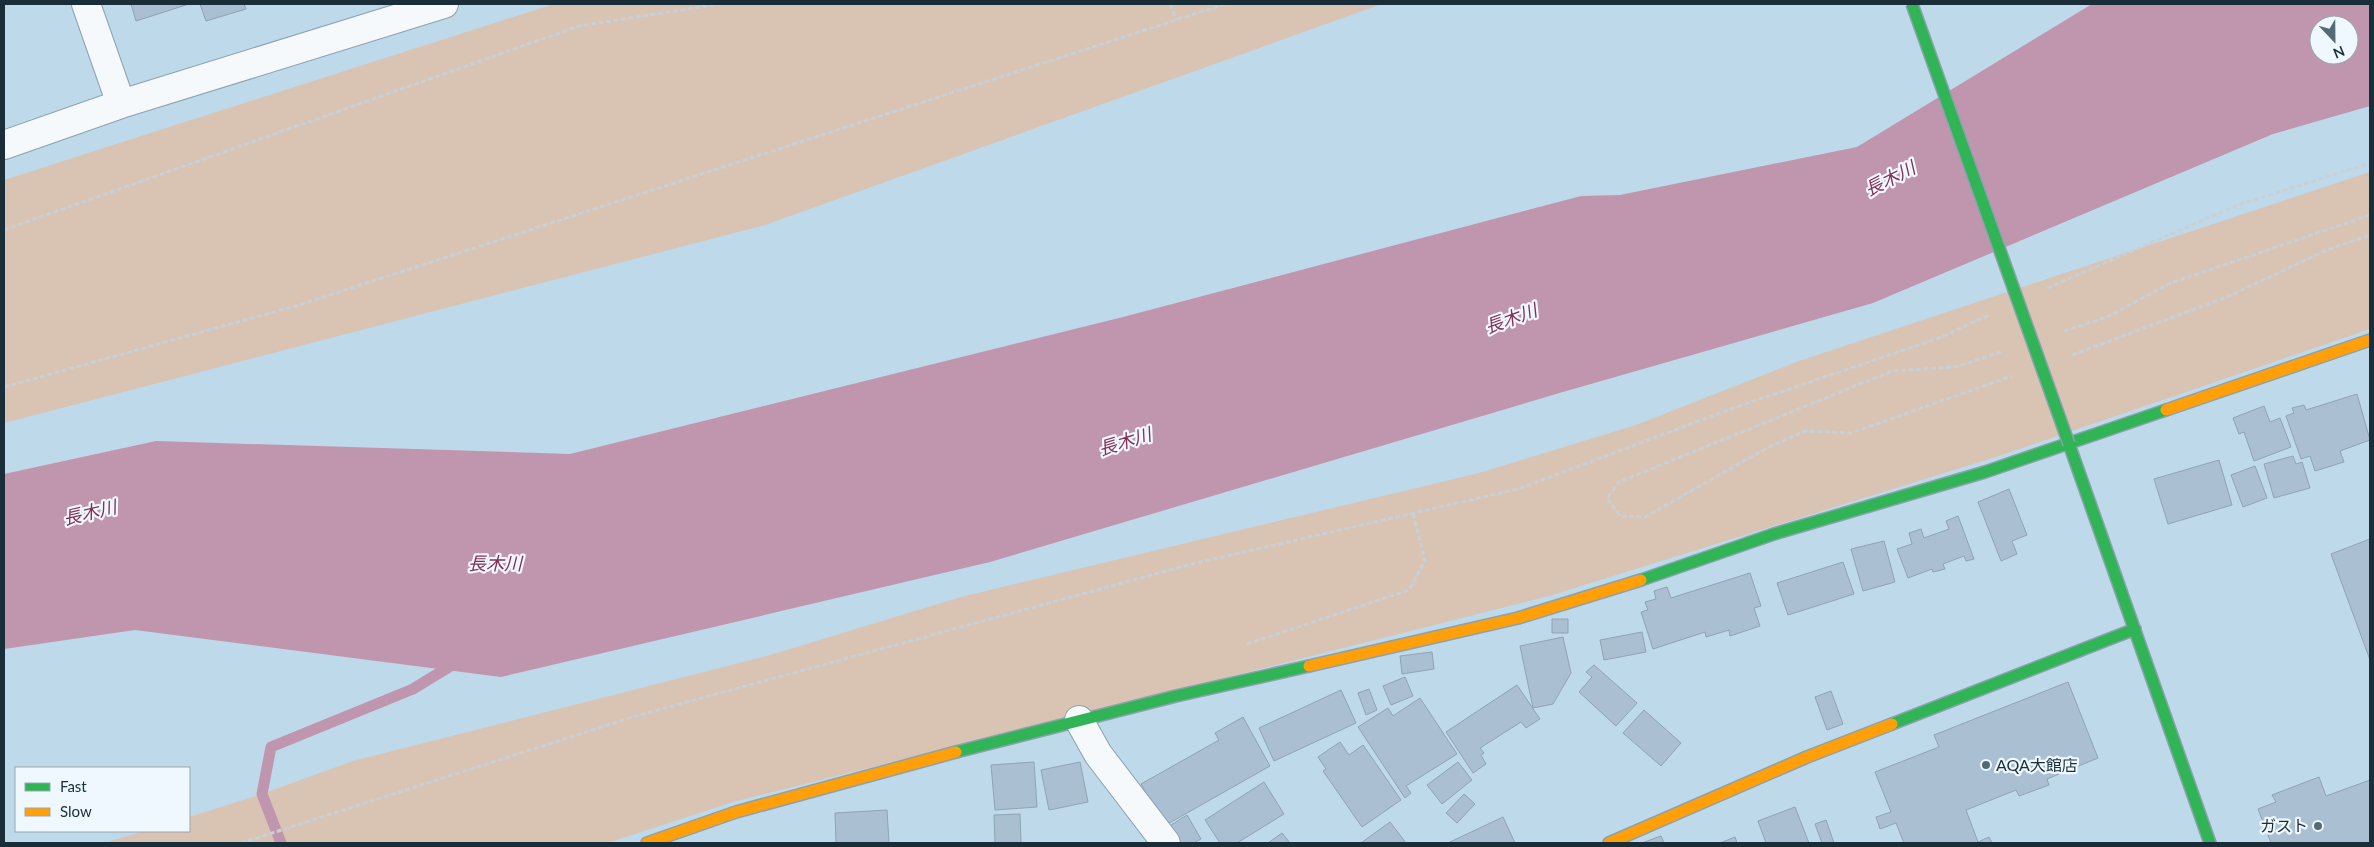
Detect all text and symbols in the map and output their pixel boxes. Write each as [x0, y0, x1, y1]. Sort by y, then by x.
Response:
north arrow [2309, 15, 2359, 65]
text: N [2331, 43, 2347, 62]
water label: 長木川 [1860, 155, 1920, 200]
water label: 長木川 [1482, 298, 1542, 338]
water label: 長木川 [1096, 422, 1156, 459]
water label: 長木川 [61, 495, 121, 529]
water label: 長木川 [468, 552, 524, 574]
place label: AQA大館店 [1996, 755, 2078, 774]
marker: AQA大館店 [1980, 759, 1992, 771]
legend [15, 767, 190, 832]
text: Fast [60, 777, 87, 795]
text: Slow [60, 802, 92, 820]
place label: ガスト [2260, 816, 2308, 835]
marker: ガスト [2312, 820, 2324, 832]

